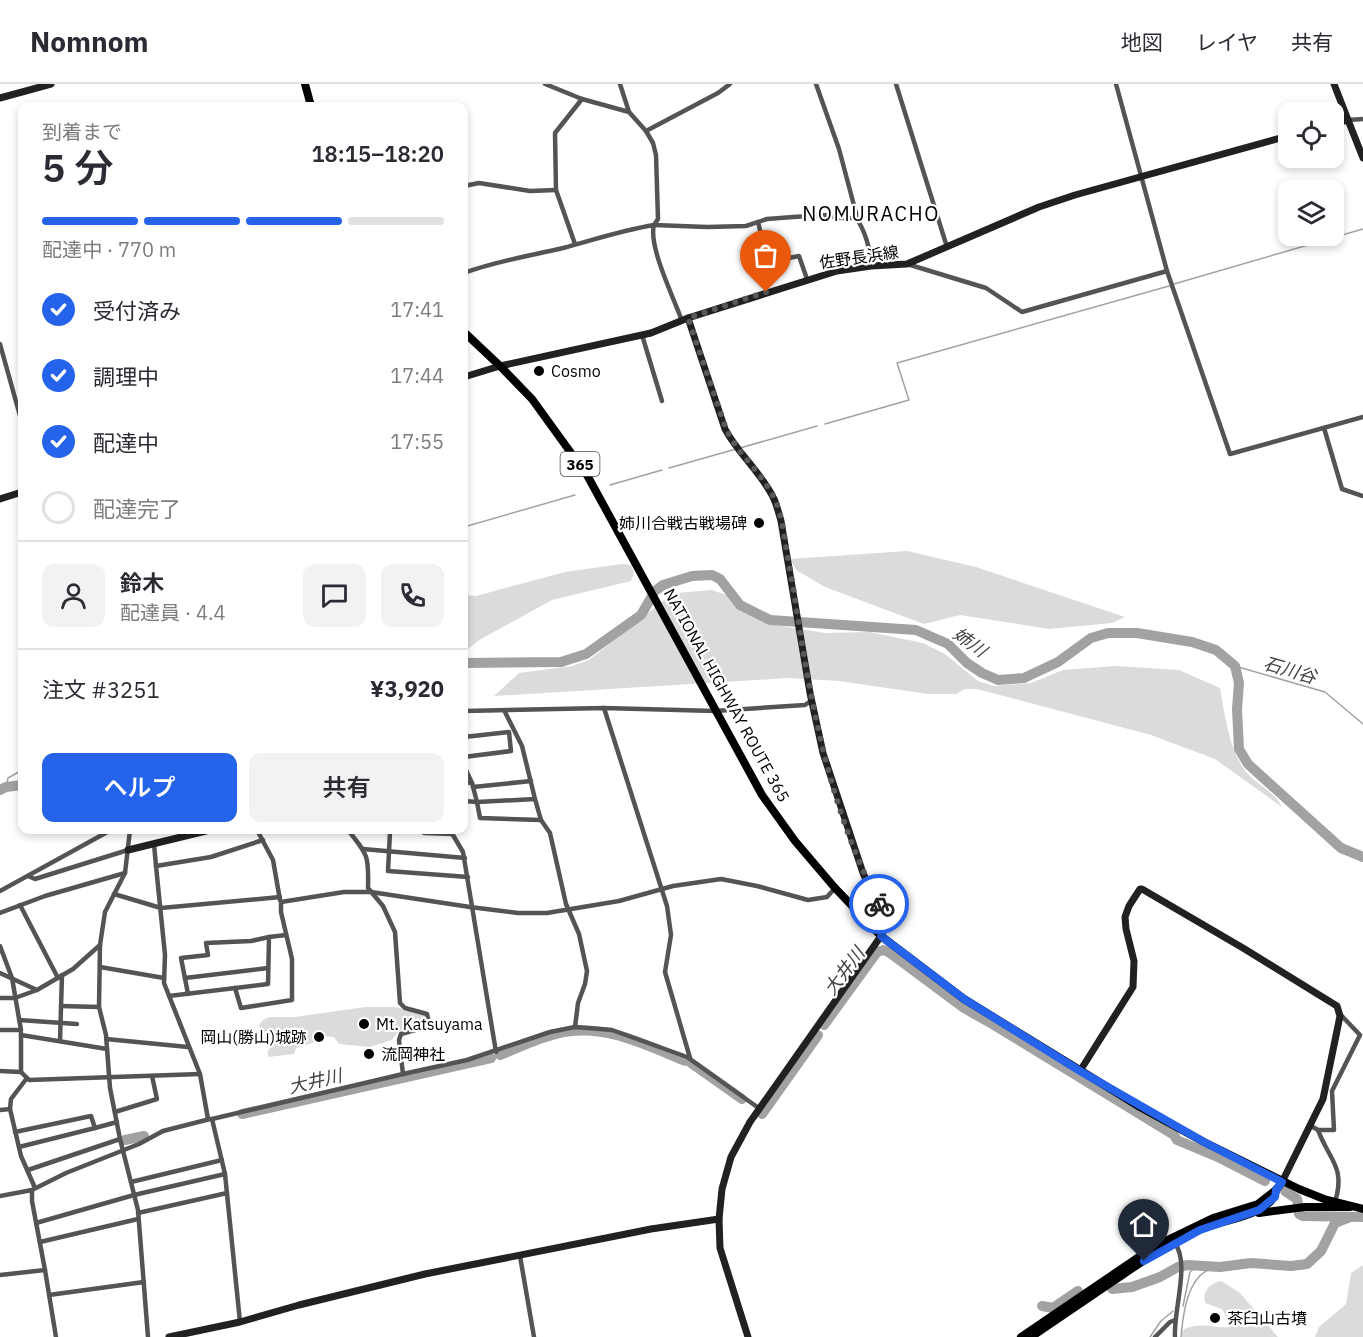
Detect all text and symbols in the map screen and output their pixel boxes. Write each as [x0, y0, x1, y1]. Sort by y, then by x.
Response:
text: Nomnom [30, 23, 149, 60]
text: 地図 [1121, 28, 1163, 56]
text: レイヤ [1196, 28, 1258, 56]
text: 共有 [1291, 28, 1333, 56]
map controls [1278, 102, 1344, 246]
button: locate [1278, 102, 1344, 168]
text: 到着まで [42, 118, 122, 145]
text: 18:15–18:20 [311, 139, 444, 168]
text: 5 分 [42, 142, 114, 193]
button: layers [1278, 180, 1344, 246]
district label: NOMURACHO [802, 200, 940, 227]
pin [740, 230, 791, 292]
text: 配達中 · 770 m [42, 236, 176, 263]
icon: bag [749, 239, 782, 272]
street label: 佐野長浜線 [818, 242, 900, 272]
icon: check [42, 293, 75, 326]
text: 受付済み [93, 296, 181, 325]
text: 17:41 [390, 296, 444, 323]
icon: check [42, 359, 75, 392]
place label: Cosmo [551, 361, 601, 381]
text: 調理中 [93, 362, 159, 391]
text: 17:44 [390, 362, 444, 389]
marker: Cosmo [532, 364, 546, 378]
icon: check [42, 425, 75, 458]
text: 配達中 [93, 428, 159, 457]
text: 17:55 [390, 428, 444, 455]
road number: 365 [560, 452, 600, 476]
text: 配達完了 [93, 494, 181, 523]
place label: 姉川合戦古戦場碑 [619, 513, 747, 533]
marker: 姉川合戦古戦場碑 [752, 516, 766, 530]
button: person [42, 564, 105, 627]
button: chat [303, 564, 366, 627]
button: phone [381, 564, 444, 627]
text: 鈴木 [120, 568, 164, 597]
street label: NATIONAL HIGHWAY ROUTE 365 [660, 585, 794, 805]
text: 配達員 · 4.4 [120, 599, 225, 626]
water label: 姉川 [949, 622, 993, 663]
water label: 石川谷 [1261, 652, 1321, 689]
text: ¥3,920 [370, 674, 444, 703]
text: 注文 #3251 [42, 675, 160, 704]
button: ヘルプ [42, 753, 237, 822]
button: 共有 [249, 753, 444, 822]
courier [849, 874, 909, 934]
icon: bike [863, 888, 896, 921]
water label: 大井川 [819, 941, 871, 999]
place label: Mt. Katsuyama [376, 1014, 483, 1034]
marker: Mt. Katsuyama [357, 1017, 371, 1031]
place label: 岡山(勝山)城跡 [200, 1027, 307, 1047]
marker: 岡山(勝山)城跡 [312, 1030, 326, 1044]
place label: 流岡神社 [381, 1044, 445, 1064]
marker: 流岡神社 [362, 1047, 376, 1061]
water label: 大井川 [286, 1063, 346, 1098]
pin [1118, 1199, 1169, 1261]
icon: home [1127, 1208, 1160, 1241]
place label: 茶臼山古墳 [1227, 1308, 1307, 1328]
marker: 茶臼山古墳 [1208, 1311, 1222, 1325]

